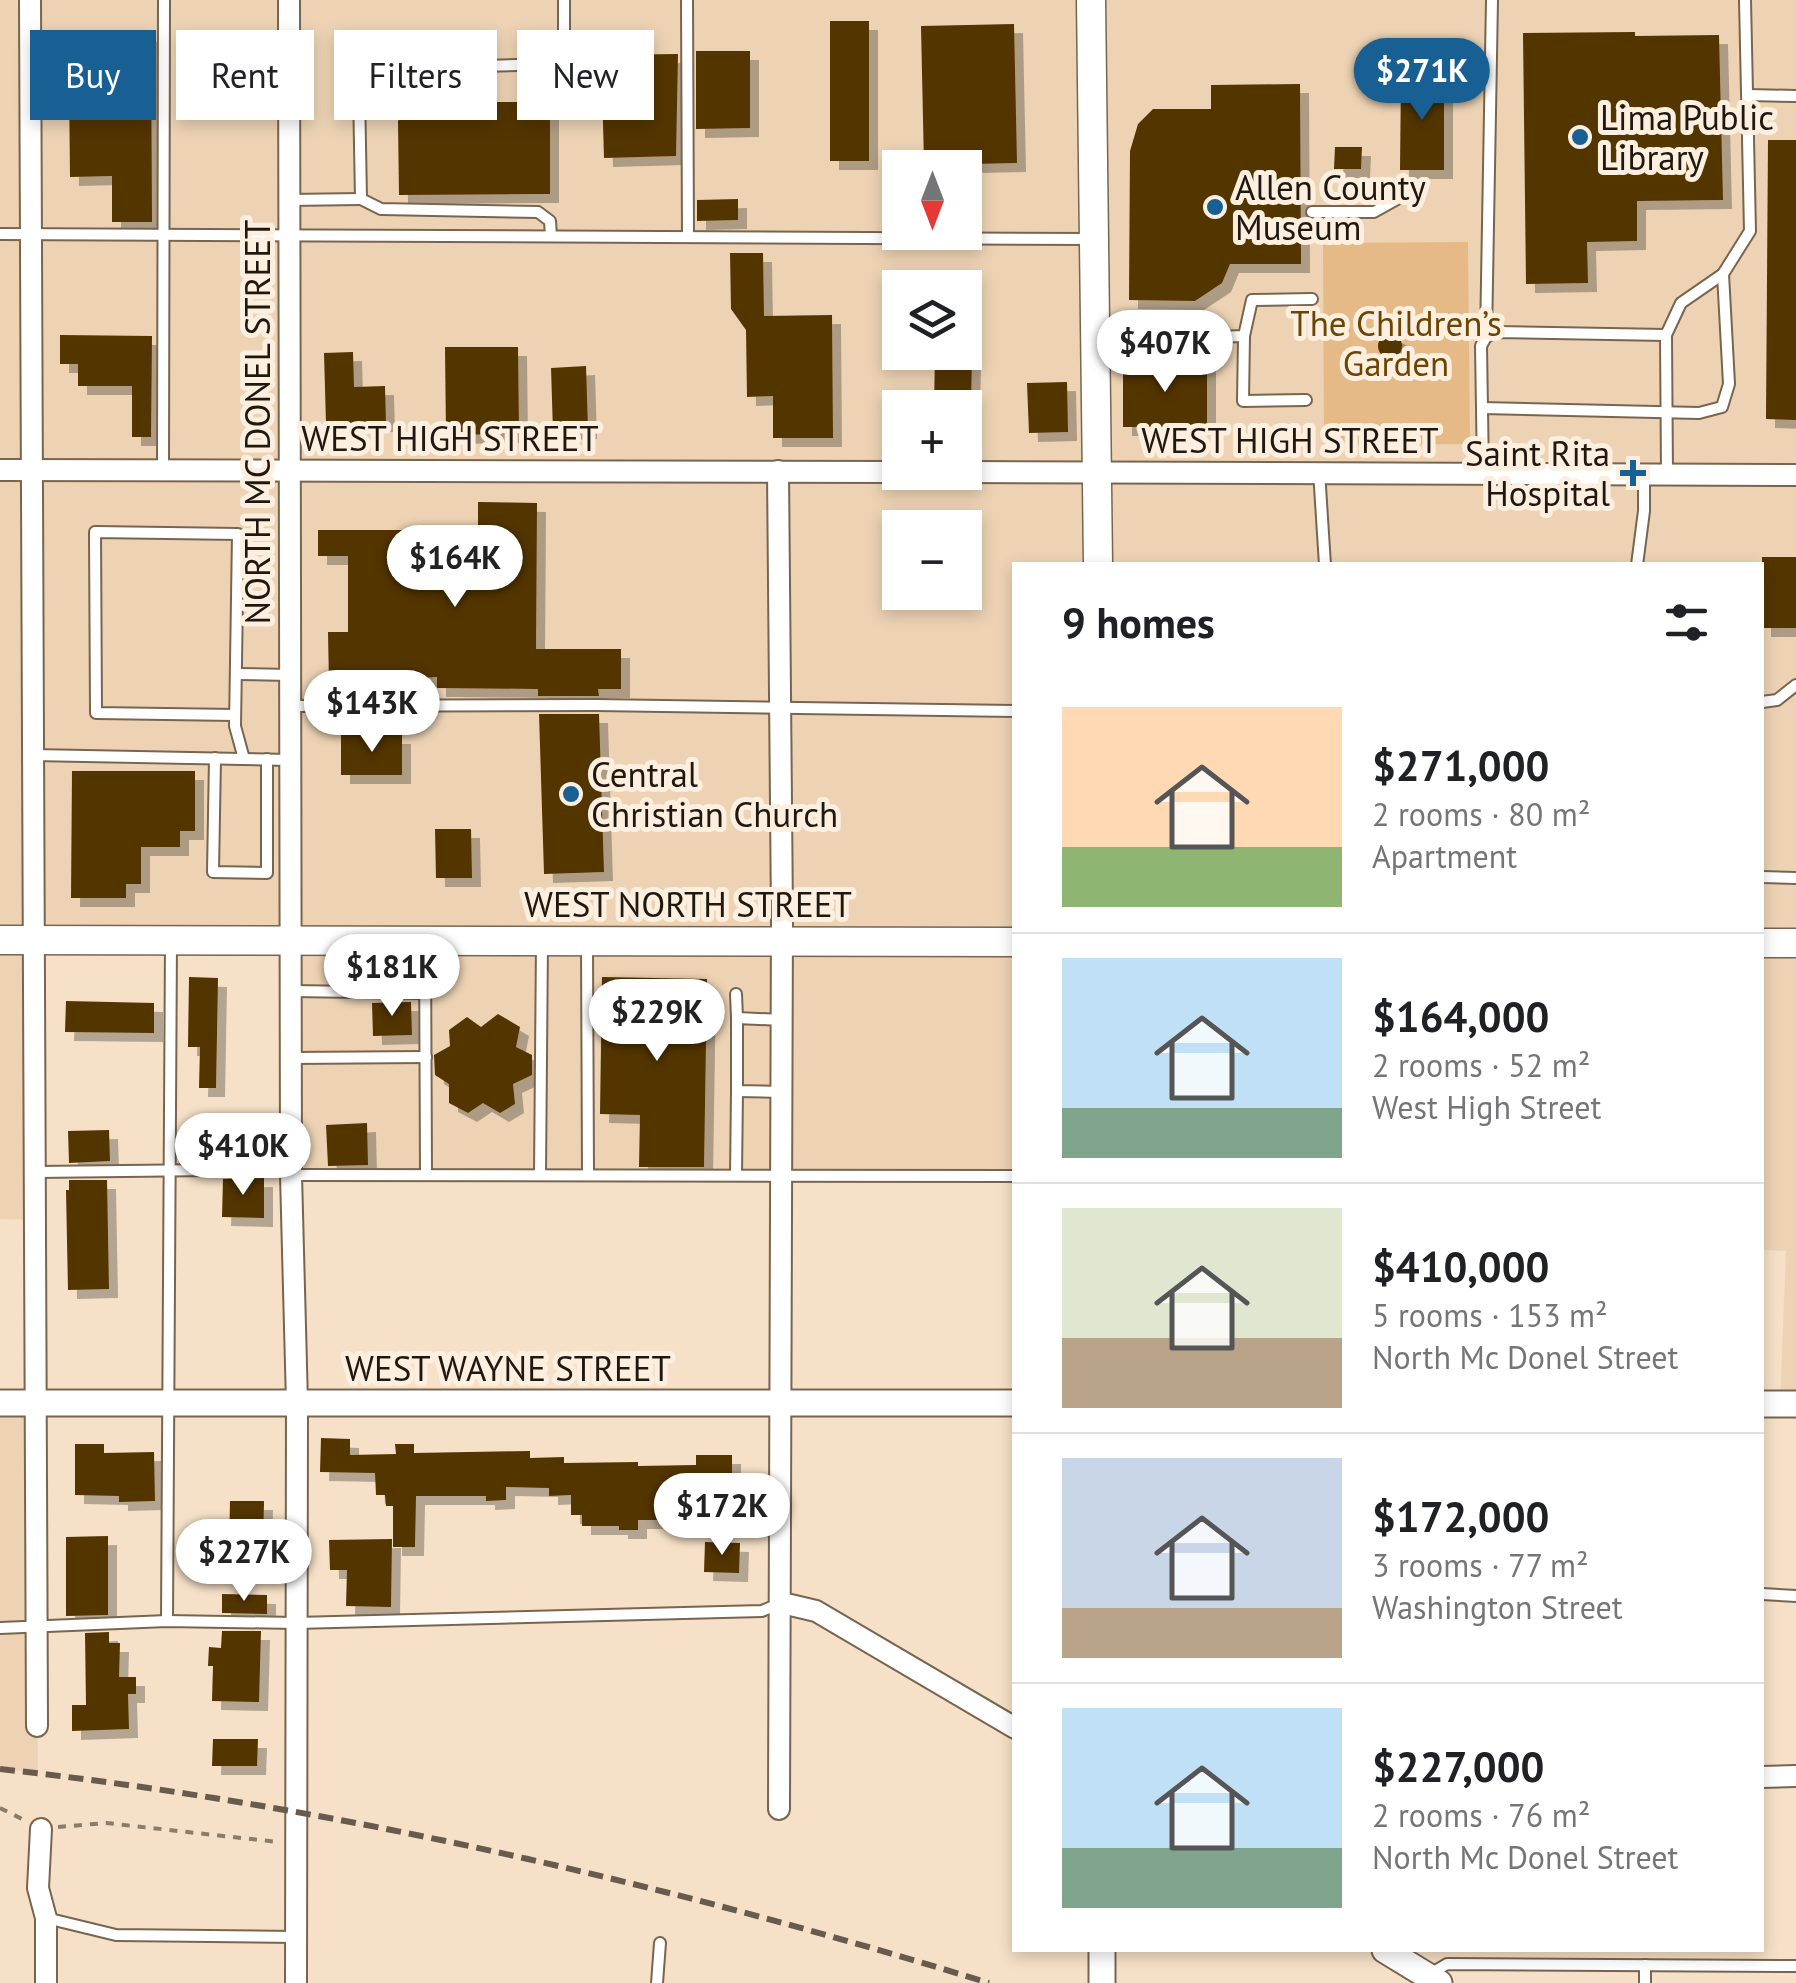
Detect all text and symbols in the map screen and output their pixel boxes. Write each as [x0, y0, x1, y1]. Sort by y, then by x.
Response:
chip: Buy [30, 30, 156, 120]
chip: Rent [176, 30, 314, 120]
chip: Filters [334, 30, 497, 120]
chip: New [517, 30, 654, 120]
pin: $271K [1352, 38, 1492, 123]
text: $271K [1376, 49, 1468, 91]
place label: Lima Public Library [1600, 94, 1774, 180]
marker: Lima Public Library [1569, 126, 1591, 148]
north arrow [882, 150, 982, 250]
map controls [882, 150, 982, 610]
place label: Allen County Museum [1235, 164, 1426, 250]
marker: Allen County Museum [1204, 196, 1226, 218]
street label: NORTH MC DONEL STREET [234, 220, 280, 625]
button: layers [882, 270, 982, 370]
park label: The Children’s Garden [1290, 300, 1502, 386]
pin: $407K [1095, 310, 1235, 395]
text: $407K [1119, 321, 1211, 363]
button: + [882, 390, 982, 490]
street label: WEST HIGH STREET [301, 415, 599, 461]
street label: WEST HIGH STREET [1141, 417, 1439, 463]
place label: Saint Rita Hospital [1465, 430, 1610, 516]
marker: Saint Rita Hospital [1620, 460, 1646, 486]
button: − [882, 510, 982, 610]
pin: $164K [385, 525, 525, 610]
text: $164K [409, 536, 501, 578]
text: 9 homes [1062, 595, 1215, 650]
icon: filters [1659, 595, 1714, 650]
pin: $143K [302, 670, 442, 755]
text: $143K [326, 681, 418, 723]
text: $271,000 [1372, 738, 1549, 793]
icon: home [1142, 747, 1262, 867]
place label: Central Christian Church [591, 751, 838, 837]
marker: Central Christian Church [560, 783, 582, 805]
text: 2 rooms · 80 m² [1372, 793, 1590, 835]
text: Apartment [1372, 835, 1517, 877]
street label: WEST NORTH STREET [524, 881, 852, 927]
pin: $181K [322, 934, 462, 1019]
text: $181K [346, 945, 438, 987]
pin: $229K [587, 979, 727, 1064]
text: $164,000 [1372, 989, 1549, 1044]
text: $229K [611, 990, 703, 1032]
icon: home [1142, 998, 1262, 1118]
text: 2 rooms · 52 m² [1372, 1044, 1590, 1086]
text: West High Street [1372, 1086, 1601, 1128]
pin: $410K [173, 1113, 313, 1198]
text: $410K [197, 1124, 289, 1166]
text: $410,000 [1372, 1239, 1549, 1294]
icon: home [1142, 1248, 1262, 1368]
text: 5 rooms · 153 m² [1372, 1294, 1608, 1336]
text: North Mc Donel Street [1372, 1336, 1678, 1378]
street label: WEST WAYNE STREET [345, 1345, 671, 1391]
pin: $172K [652, 1473, 792, 1558]
text: $172K [676, 1484, 768, 1526]
text: $172,000 [1372, 1489, 1549, 1544]
icon: home [1142, 1498, 1262, 1618]
pin: $227K [174, 1519, 314, 1604]
text: $227K [198, 1530, 290, 1572]
text: 3 rooms · 77 m² [1372, 1544, 1589, 1586]
text: Washington Street [1372, 1586, 1623, 1628]
text: $227,000 [1372, 1739, 1544, 1794]
icon: home [1142, 1748, 1262, 1868]
text: 2 rooms · 76 m² [1372, 1794, 1590, 1836]
text: North Mc Donel Street [1372, 1836, 1678, 1878]

